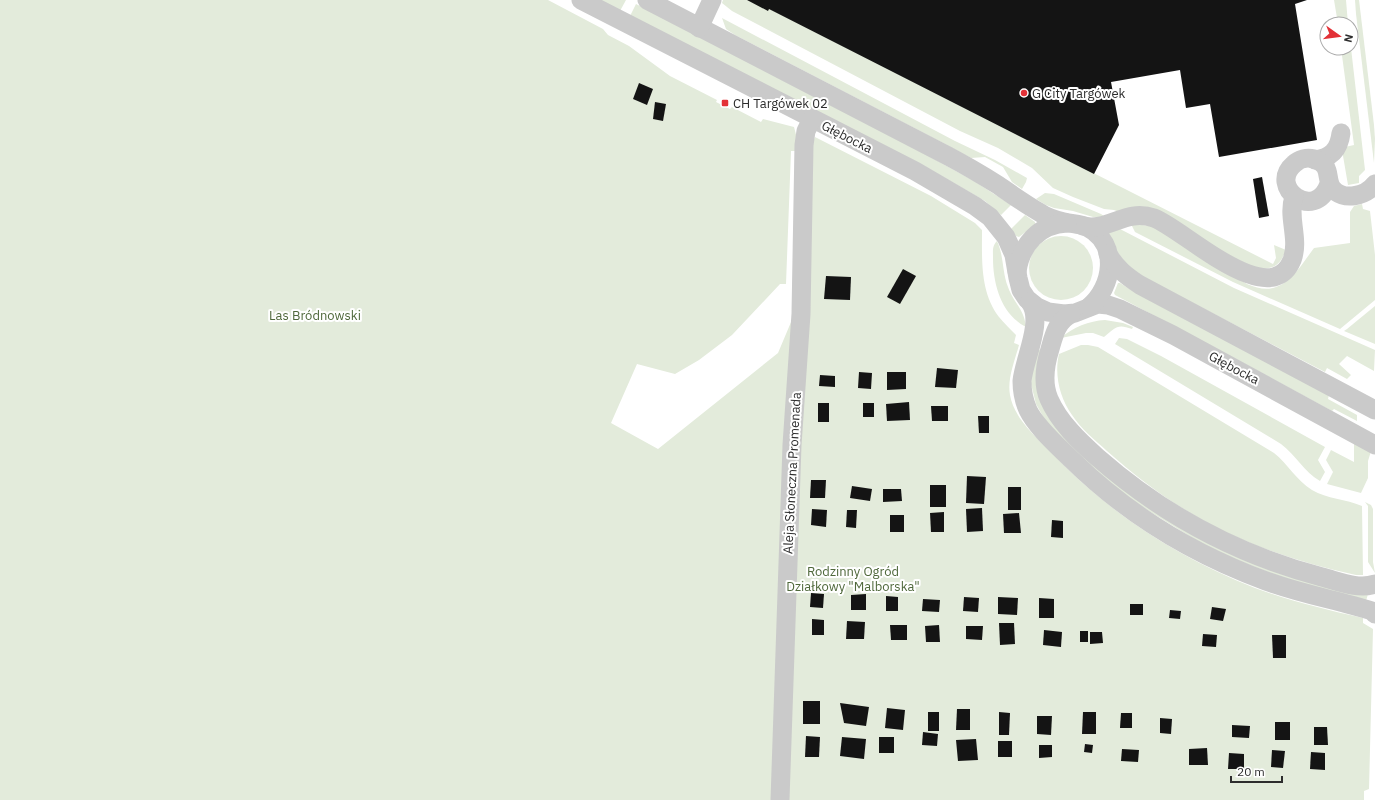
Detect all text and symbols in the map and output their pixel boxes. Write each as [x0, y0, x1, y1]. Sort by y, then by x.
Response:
north arrow [1319, 16, 1359, 56]
text: N [1341, 33, 1356, 44]
place label: G City Targówek [1032, 85, 1126, 102]
marker: G City Targówek [1019, 88, 1029, 98]
place label: CH Targówek 02 [733, 95, 828, 112]
marker: CH Targówek 02 [720, 98, 730, 108]
street label: Głębocka [819, 117, 875, 157]
park label: Las Bródnowski [269, 307, 361, 324]
street label: Głębocka [1206, 348, 1262, 388]
street label: Aleja Słoneczna Promenada [779, 391, 805, 554]
park label: Rodzinny Ogród Działkowy "Malborska" [786, 563, 920, 595]
scale bar [1231, 758, 1282, 784]
text: 20 m [1237, 764, 1265, 779]

